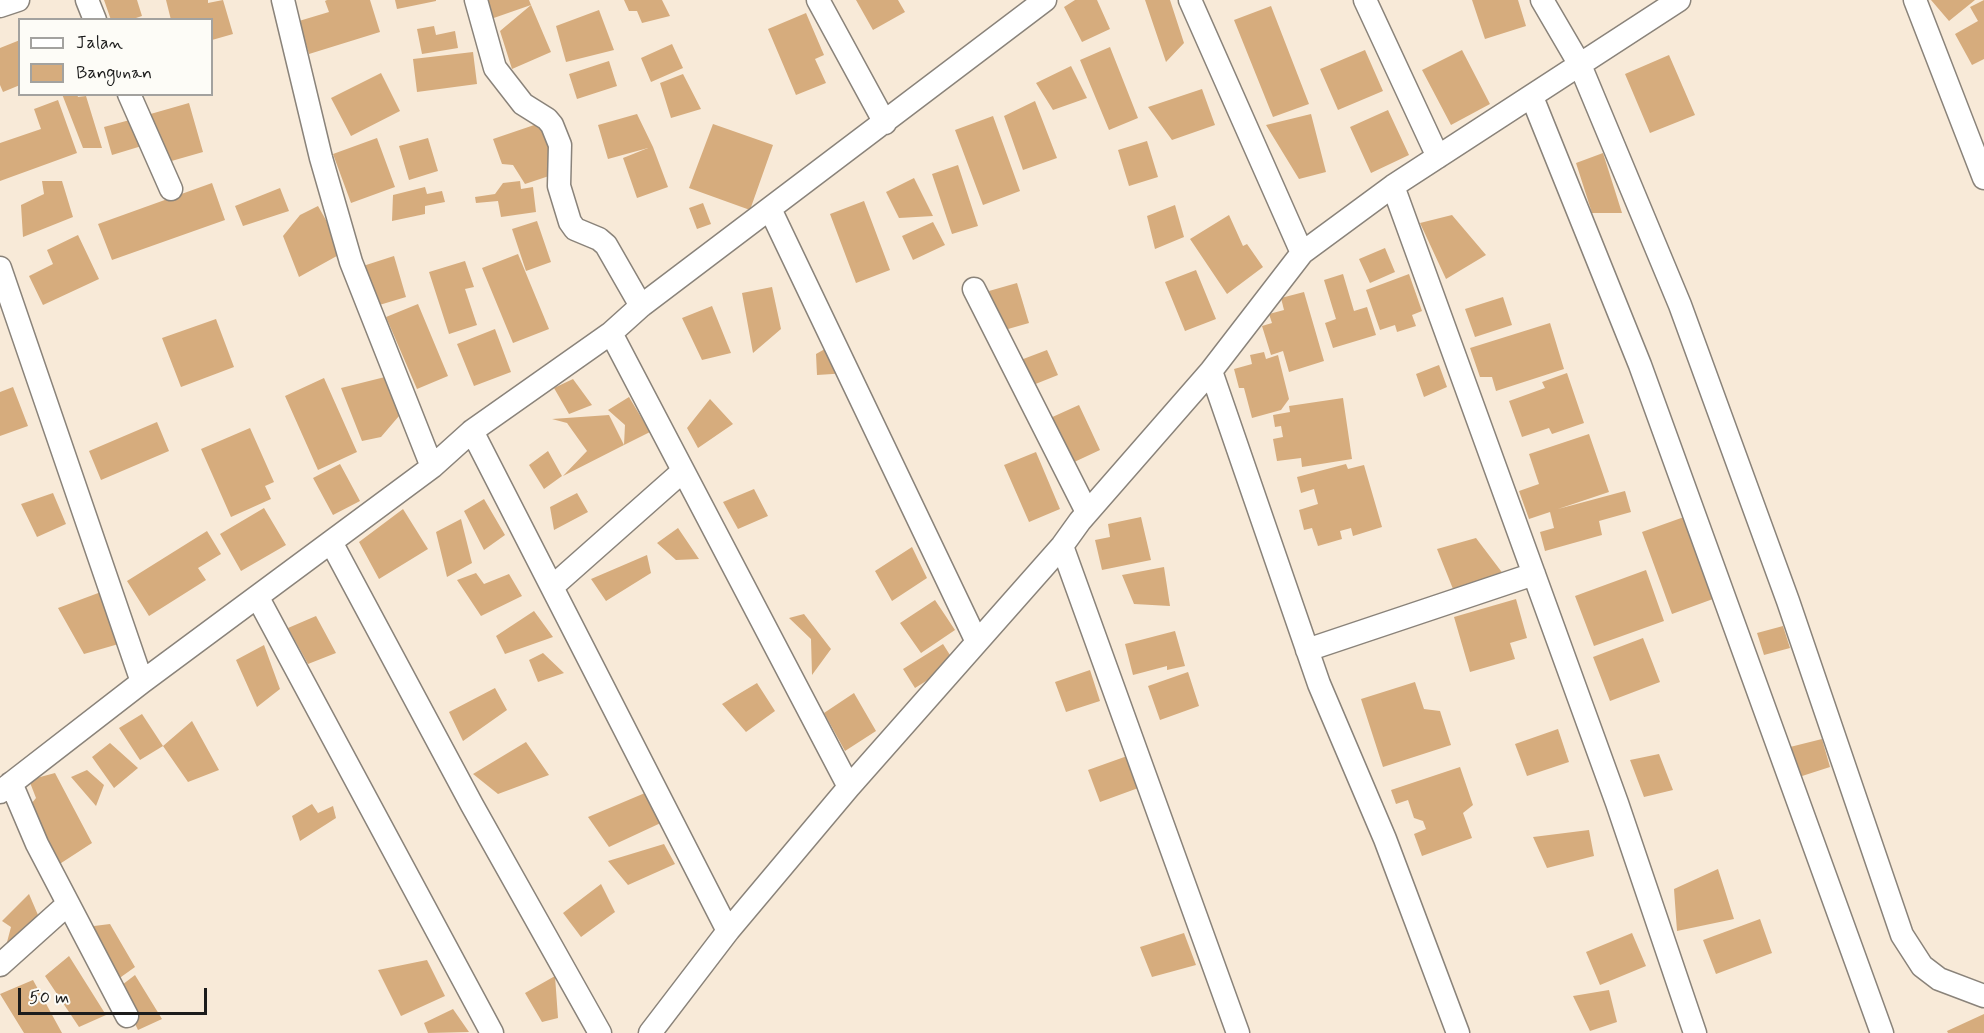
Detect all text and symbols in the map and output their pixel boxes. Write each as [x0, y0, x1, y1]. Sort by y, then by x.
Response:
legend [18, 18, 213, 96]
text: Jalan [76, 31, 123, 55]
text: Bangunan [76, 61, 152, 85]
scale bar [21, 976, 210, 1014]
text: 50 m [29, 986, 69, 1010]

